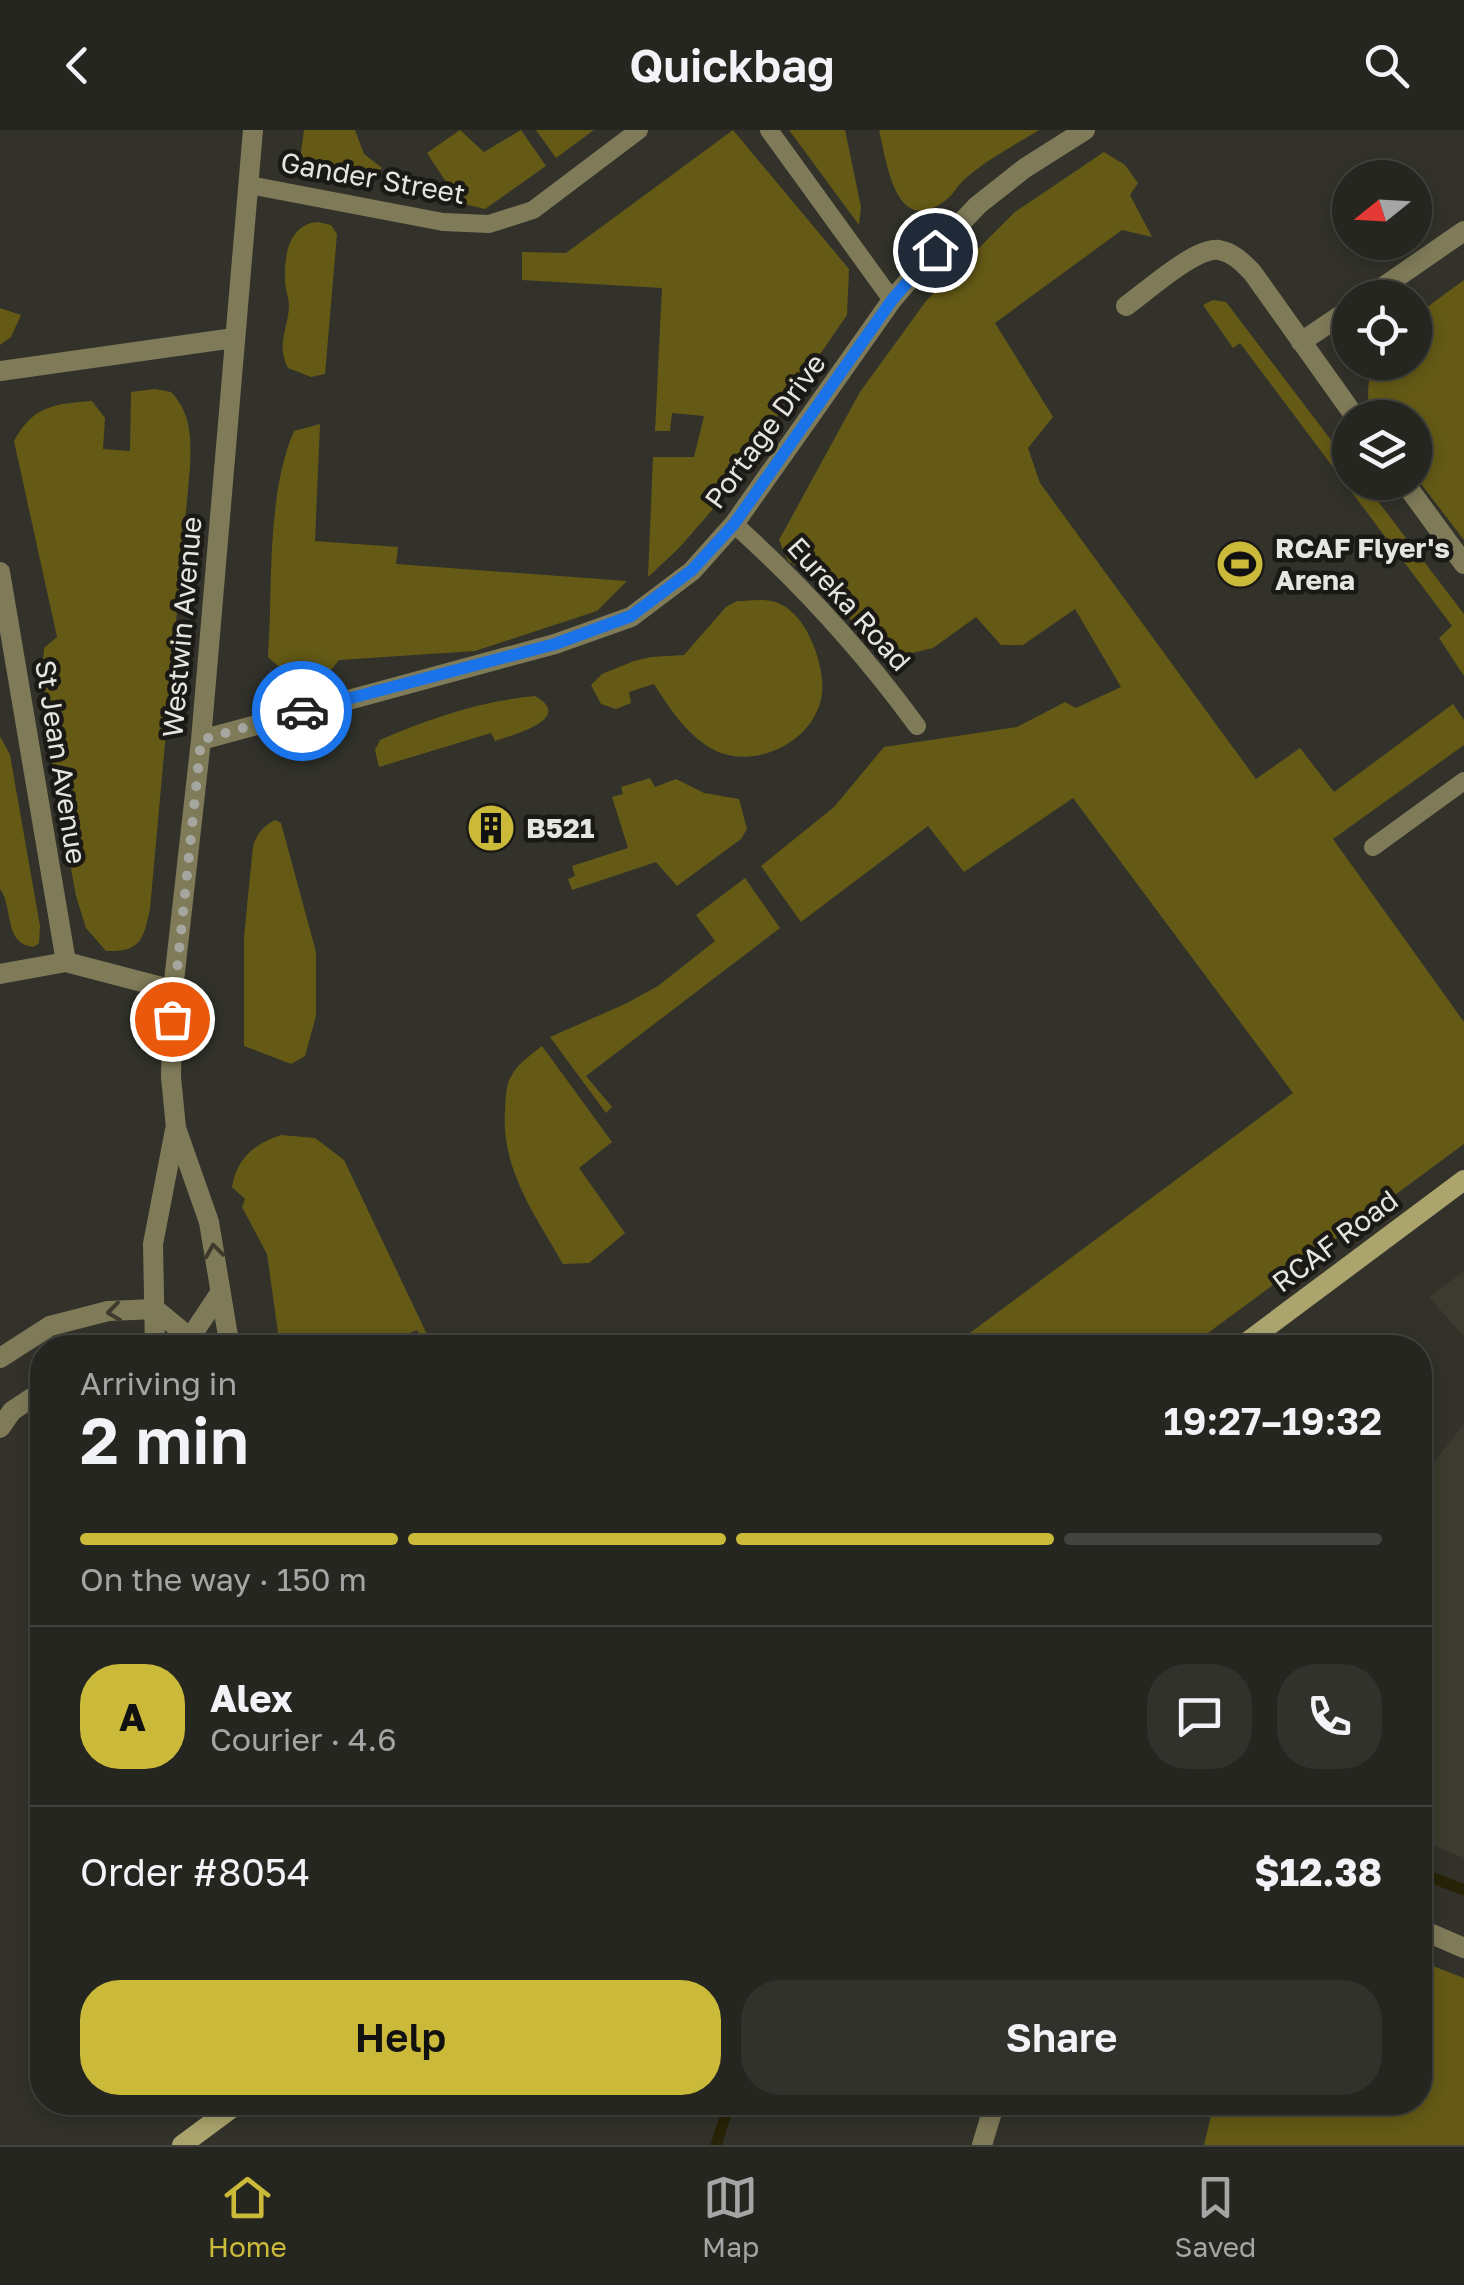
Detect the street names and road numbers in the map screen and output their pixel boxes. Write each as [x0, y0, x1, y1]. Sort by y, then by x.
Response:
street label: Gander Street [278, 145, 468, 210]
street label: Portage Drive [697, 347, 832, 515]
street label: Westwin Avenue [155, 515, 208, 739]
street label: Eureka Road [781, 530, 918, 677]
street label: St Jean Avenue [29, 657, 94, 866]
street label: RCAF Road [1265, 1183, 1404, 1298]

